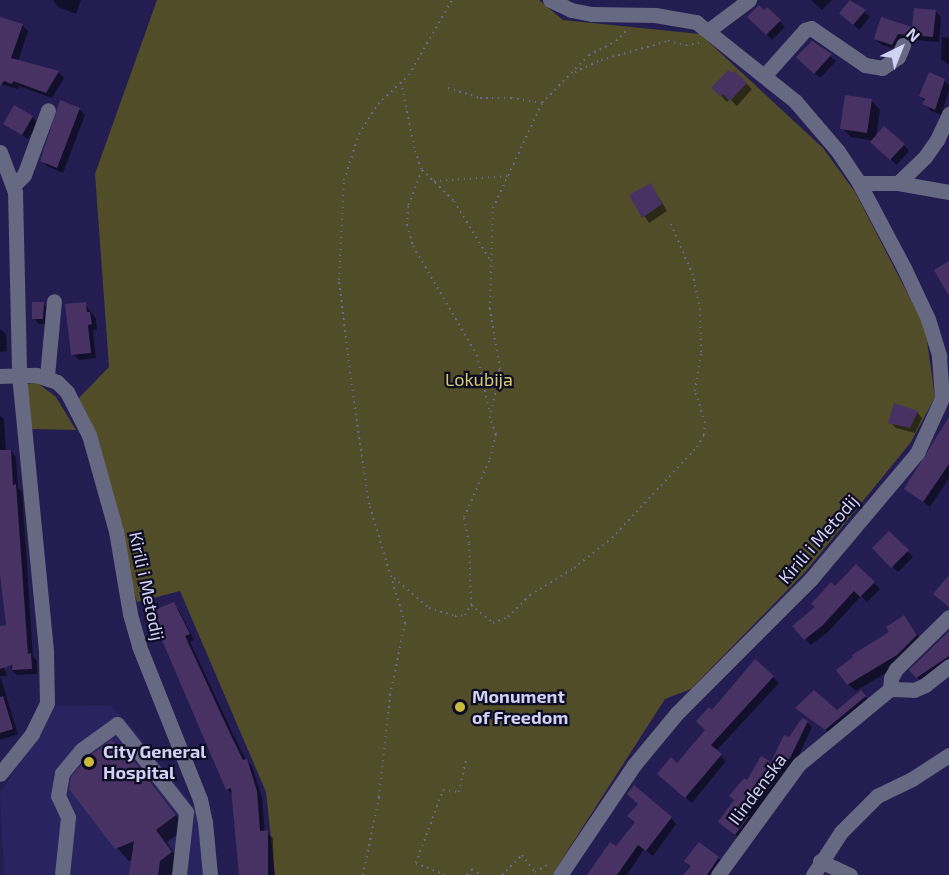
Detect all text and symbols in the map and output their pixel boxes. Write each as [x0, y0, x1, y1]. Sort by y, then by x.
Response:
north arrow [871, 18, 931, 78]
text: N [903, 24, 924, 45]
park label: Lokubija [445, 368, 513, 390]
street label: Kirili i Metodij [773, 490, 863, 588]
street label: Kirili i Metodij [125, 530, 169, 642]
place label: Monument of Freedom [472, 686, 569, 728]
marker: Monument of Freedom [453, 700, 467, 714]
place label: City General Hospital [103, 741, 207, 783]
street label: Ilindenska [723, 749, 791, 829]
marker: City General Hospital [80, 753, 98, 771]

